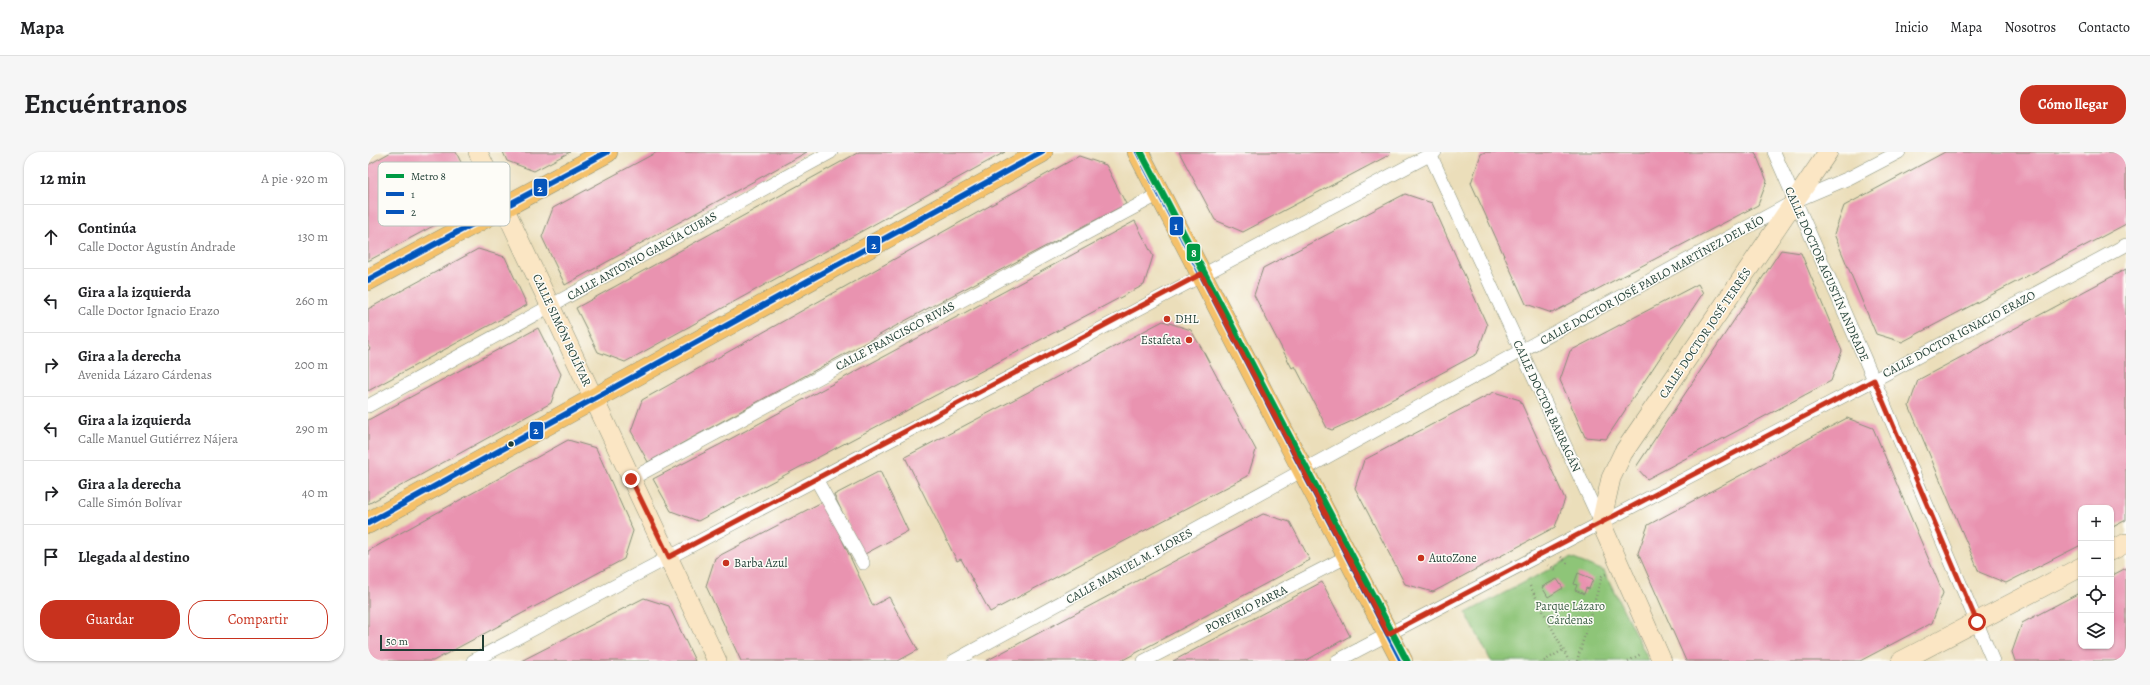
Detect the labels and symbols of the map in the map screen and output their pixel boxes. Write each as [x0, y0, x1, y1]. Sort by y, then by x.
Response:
legend [378, 162, 510, 226]
text: Metro 8 [411, 169, 446, 184]
line badge: 2 [533, 178, 548, 197]
text: 2 [537, 181, 543, 196]
street label: CALLE DOCTOR AGUSTÍN ANDRADE [1781, 184, 1873, 364]
text: 1 [411, 187, 415, 202]
text: 2 [411, 205, 416, 220]
street label: CALLE ANTONIO GARCÍA CUBAS [564, 208, 720, 304]
street label: CALLE DOCTOR JOSÉ PABLO MARTÍNEZ DEL RÍO [1537, 211, 1767, 349]
line badge: 1 [1169, 216, 1184, 236]
text: 1 [1174, 219, 1178, 234]
line badge: 2 [866, 235, 881, 254]
text: 2 [871, 238, 877, 253]
line badge: 8 [1186, 243, 1201, 262]
text: 8 [1191, 246, 1197, 261]
street label: CALLE DOCTOR JOSÉ TERRÉS [1655, 265, 1755, 401]
street label: CALLE SIMÓN BOLÍVAR [529, 271, 595, 390]
street label: CALLE DOCTOR IGNACIO ERAZO [1880, 287, 2038, 381]
street label: CALLE FRANCISCO RIVAS [833, 298, 957, 374]
place label: DHL [1175, 311, 1199, 327]
marker: DHL [1162, 314, 1172, 324]
place label: Estafeta [1141, 332, 1181, 348]
marker: Estafeta [1184, 335, 1194, 345]
street label: CALLE DOCTOR BARRAGÁN [1509, 337, 1585, 475]
line badge: 2 [529, 421, 544, 440]
text: 2 [533, 423, 539, 438]
unlabelled marker [506, 439, 516, 449]
route end [622, 470, 640, 488]
street label: CALLE MANUEL M. FLORES [1063, 524, 1195, 608]
place label: AutoZone [1428, 550, 1477, 566]
marker: AutoZone [1416, 553, 1426, 563]
place label: Barba Azul [734, 555, 787, 571]
marker: Barba Azul [721, 558, 731, 568]
street label: PORFIRIO PARRA [1202, 581, 1291, 637]
park label: Parque Lázaro Cárdenas [1535, 598, 1605, 628]
route start [1968, 613, 1986, 631]
scale bar [380, 633, 484, 652]

